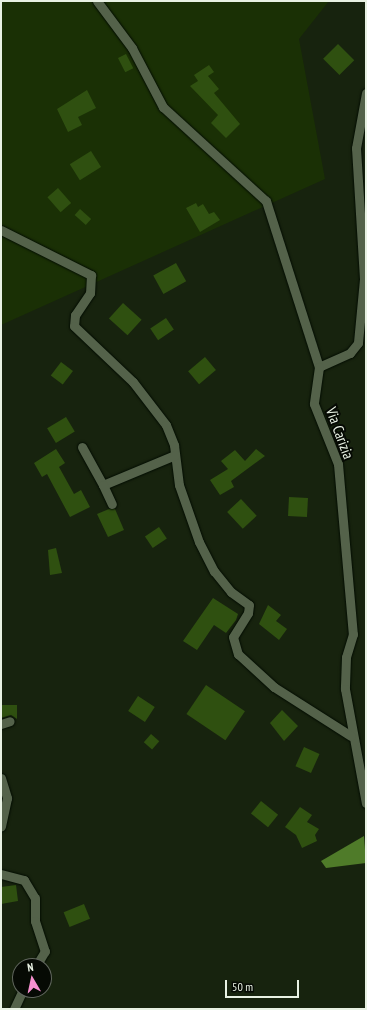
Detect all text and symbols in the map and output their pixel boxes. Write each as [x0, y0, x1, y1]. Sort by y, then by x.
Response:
street label: Via Carizia [322, 405, 358, 461]
north arrow [12, 958, 52, 998]
text: N [26, 960, 34, 975]
scale bar [227, 972, 301, 998]
text: 50 m [232, 979, 253, 994]

